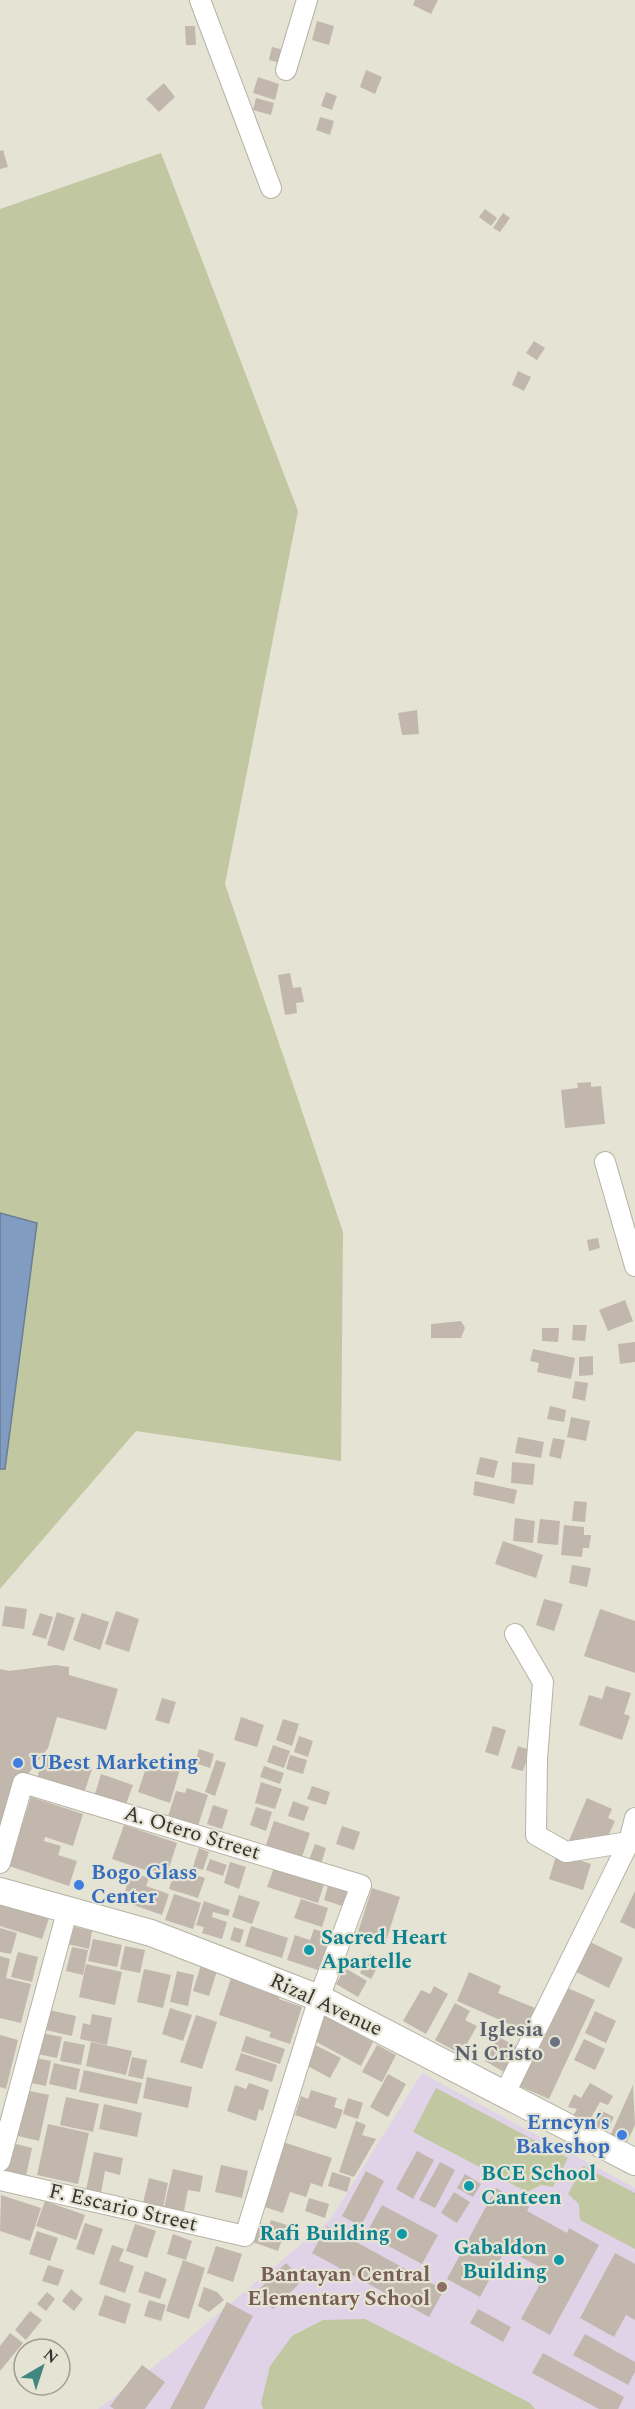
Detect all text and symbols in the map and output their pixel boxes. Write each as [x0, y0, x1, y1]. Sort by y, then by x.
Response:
place label: UBest Marketing [30, 1747, 198, 1779]
marker: UBest Marketing [11, 1756, 25, 1770]
street label: A. Otero Street [120, 1797, 264, 1869]
place label: Bogo Glass Center [91, 1857, 197, 1913]
marker: Bogo Glass Center [72, 1878, 86, 1892]
place label: Sacred Heart Apartelle [321, 1922, 447, 1978]
marker: Sacred Heart Apartelle [302, 1943, 316, 1957]
street label: Rizal Avenue [264, 1965, 388, 2045]
place label: Iglesia Ni Cristo [454, 2014, 543, 2070]
marker: Iglesia Ni Cristo [548, 2035, 562, 2049]
place label: Erncyn’s Bakeshop [515, 2107, 610, 2163]
marker: Erncyn’s Bakeshop [615, 2128, 629, 2142]
place label: BCE School Canteen [481, 2158, 596, 2214]
street label: F. Escario Street [46, 2175, 200, 2241]
marker: BCE School Canteen [462, 2179, 476, 2193]
place label: Rafi Building [259, 2218, 390, 2250]
marker: Rafi Building [395, 2227, 409, 2241]
place label: Gabaldon Building [454, 2232, 547, 2288]
marker: Gabaldon Building [552, 2253, 566, 2267]
place label: Bantayan Central Elementary School [247, 2259, 430, 2315]
marker: Bantayan Central Elementary School [435, 2280, 449, 2294]
north arrow [12, 2337, 72, 2397]
text: N [38, 2343, 63, 2370]

